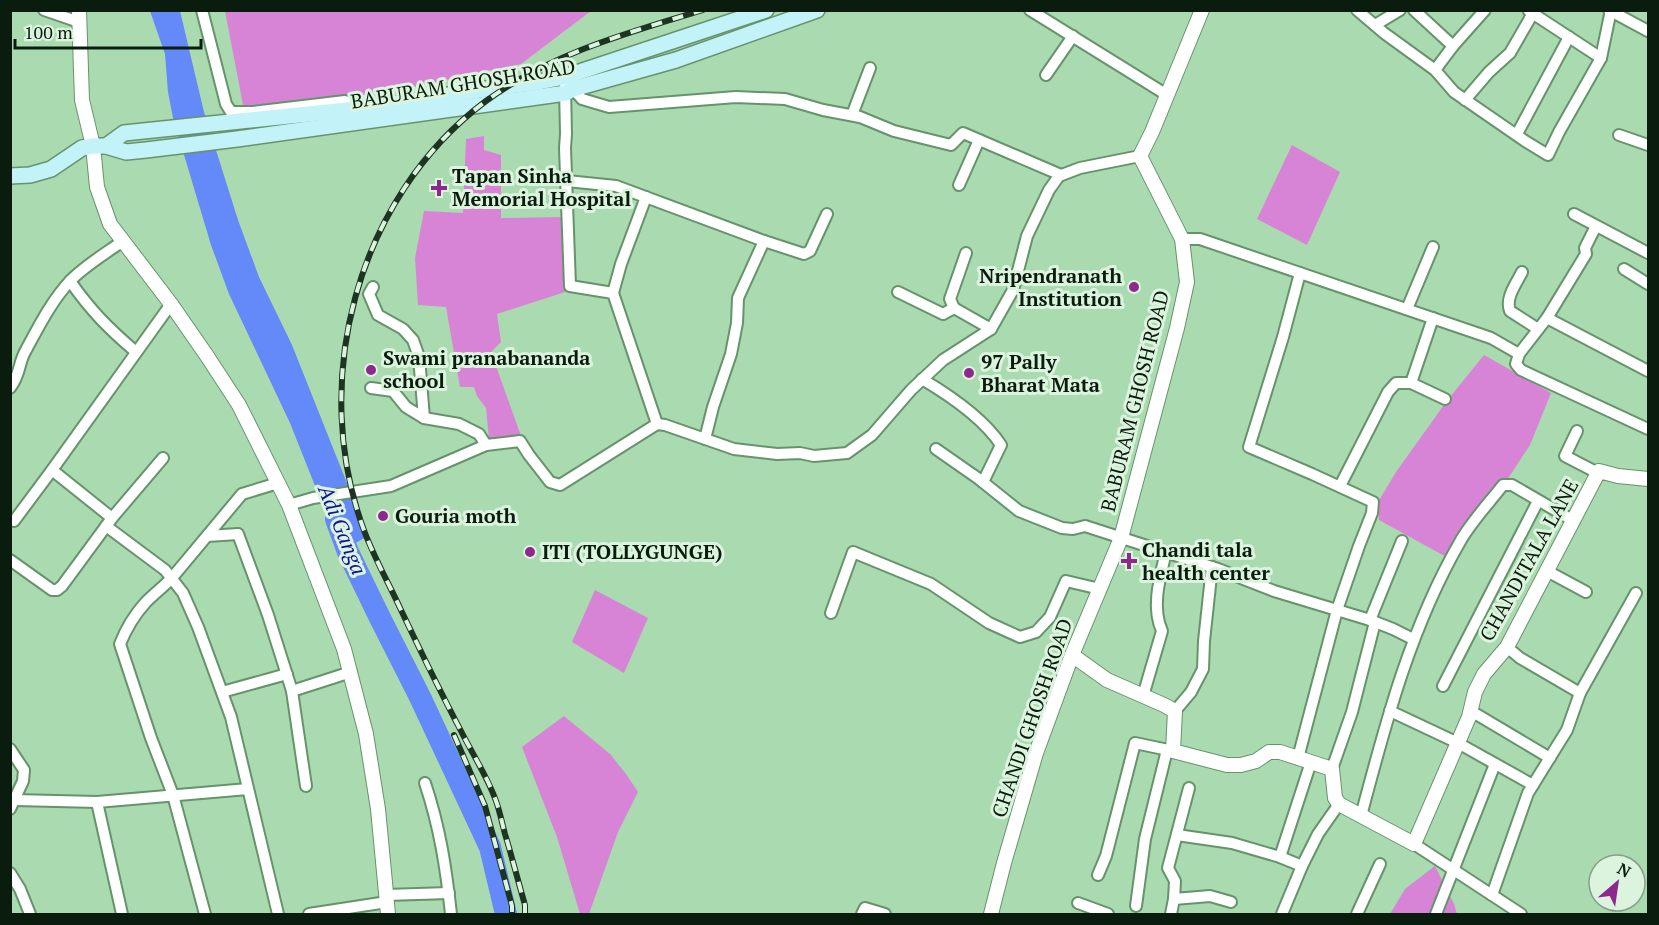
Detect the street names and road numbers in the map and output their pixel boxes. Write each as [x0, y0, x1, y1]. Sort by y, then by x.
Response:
street label: BABURAM GHOSH ROAD [349, 52, 577, 115]
street label: BABURAM GHOSH ROAD [1094, 287, 1175, 514]
street label: CHANDITALA LANE [1473, 474, 1584, 646]
street label: CHANDI GHOSH ROAD [985, 615, 1078, 821]

